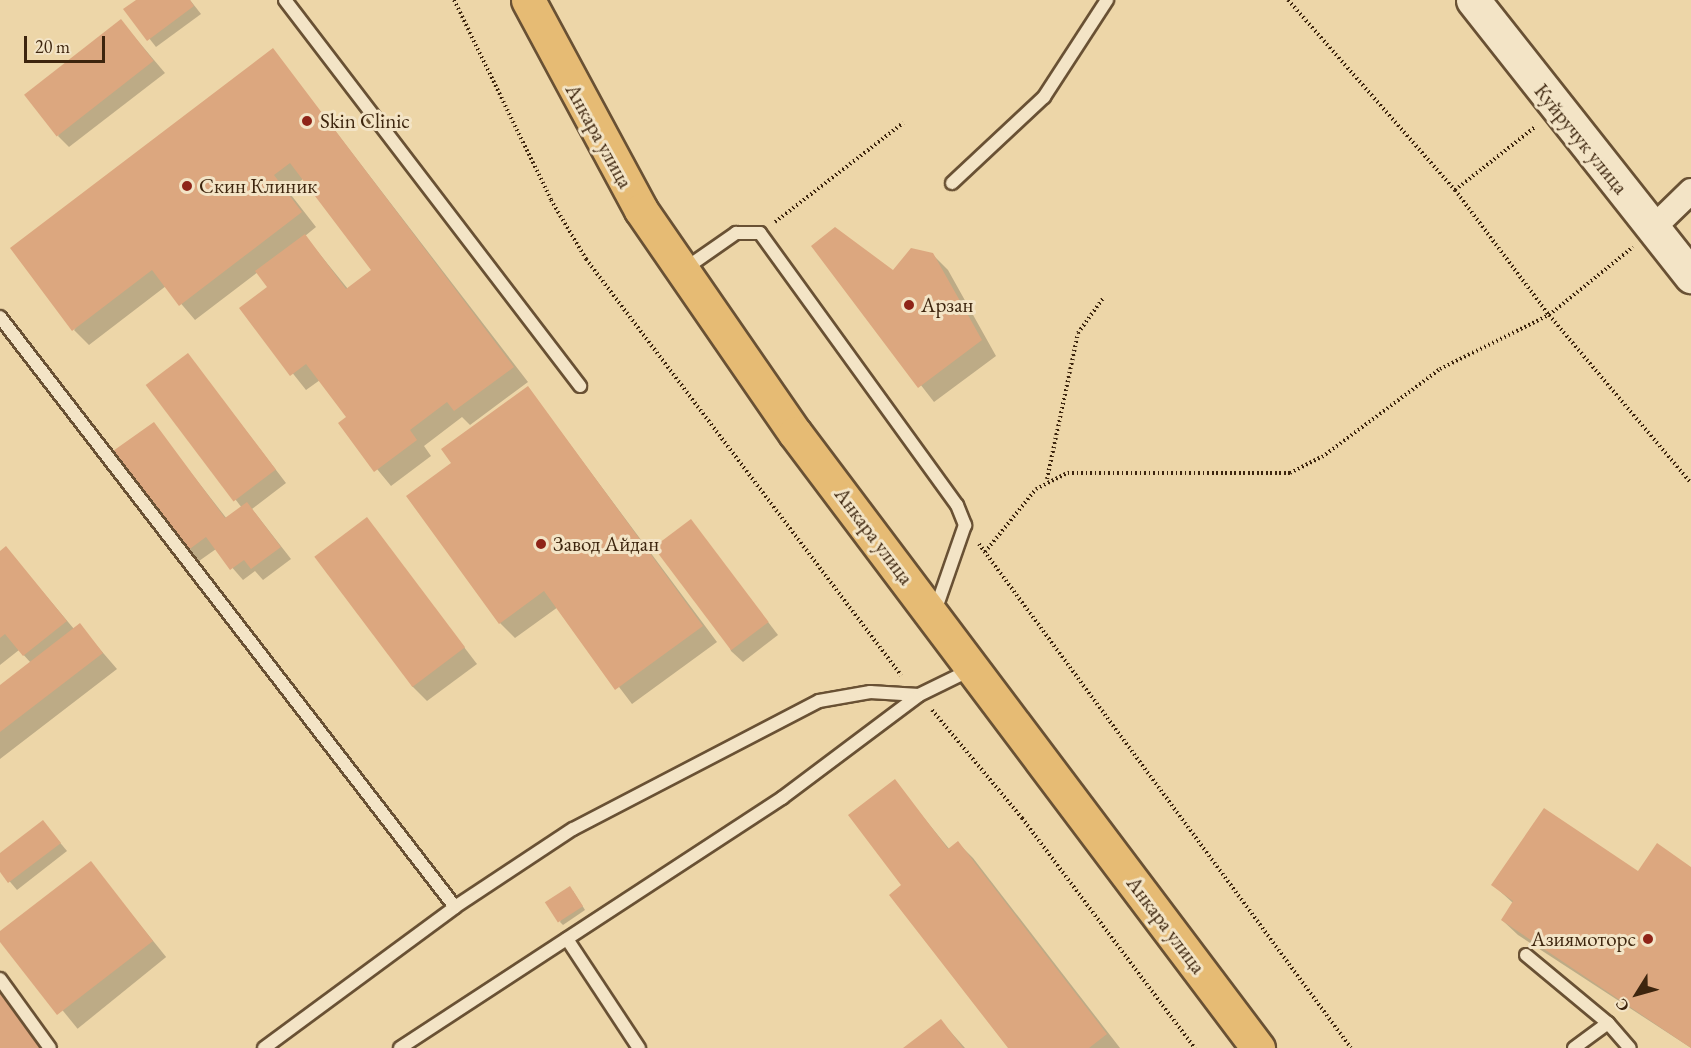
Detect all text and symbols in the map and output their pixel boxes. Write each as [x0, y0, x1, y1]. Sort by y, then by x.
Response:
scale bar [27, 24, 108, 62]
text: 20 m [35, 35, 70, 58]
street label: Анкара улица [560, 79, 638, 193]
street label: Куйручук улица [1529, 79, 1633, 199]
place label: Skin Clinic [320, 108, 410, 134]
marker: Skin Clinic [298, 112, 316, 130]
place label: Скин Клиник [199, 173, 317, 199]
marker: Скин Клиник [180, 179, 194, 193]
place label: Арзан [921, 292, 973, 318]
marker: Арзан [902, 298, 916, 312]
street label: Анкара улица [829, 482, 919, 590]
place label: Завод Айдан [553, 531, 659, 557]
marker: Завод Айдан [534, 537, 548, 551]
street label: Анкара улица [1121, 871, 1211, 979]
place label: Азиямоторс [1531, 926, 1636, 952]
marker: Азиямоторс [1641, 932, 1655, 946]
north arrow [1607, 964, 1667, 1024]
text: С [1610, 994, 1634, 1016]

